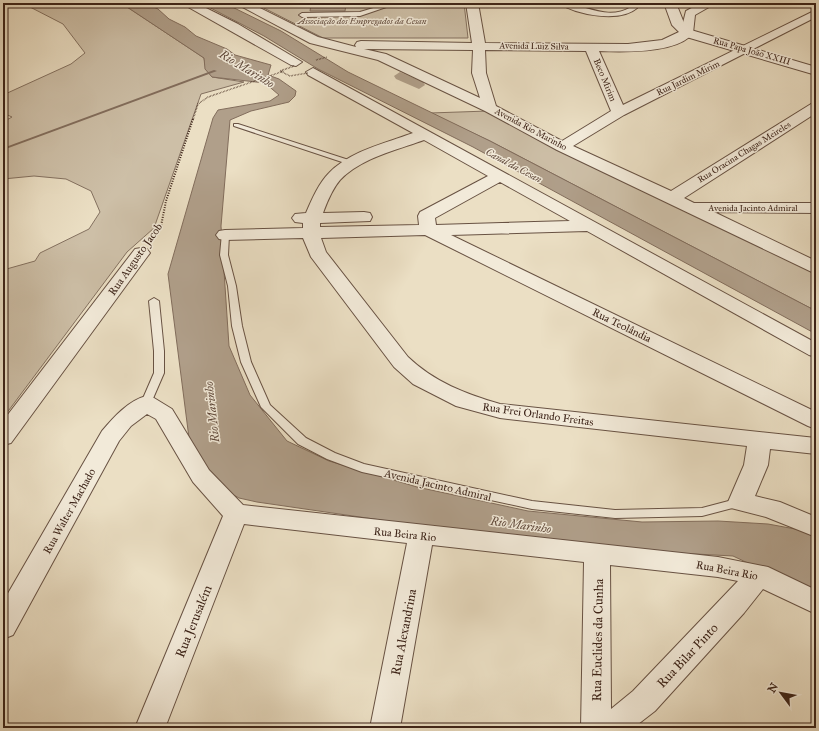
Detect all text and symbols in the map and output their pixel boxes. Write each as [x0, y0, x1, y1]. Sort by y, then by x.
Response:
park label: Associação dos Empregados da Cesan [296, 15, 427, 27]
street label: Rua Papa João XXIII [712, 34, 792, 68]
street label: Avenida Luiz Silva [498, 39, 569, 52]
water label: Rio Marinho [216, 47, 277, 91]
street label: Beco Mirim [592, 57, 620, 103]
street label: Rua Jardim Mirim [654, 57, 722, 99]
street label: Avenida Rio Marinho [492, 104, 569, 152]
street label: Rua Oracina Chagas Meireles [695, 118, 793, 186]
water label: Canal da Cesan [484, 146, 544, 186]
street label: Avenida Jacinto Admiral [707, 202, 798, 214]
street label: Rua Augusto Jacob [106, 221, 166, 298]
street label: Rua Teolândia [590, 306, 654, 345]
water label: Rio Marinho [202, 380, 222, 444]
street label: Rua Frei Orlando Freitas [482, 400, 594, 429]
street label: Rua Walter Machado [41, 466, 98, 556]
street label: Avenida Jacinto Admiral [382, 467, 493, 505]
water label: Rio Marinho [489, 514, 553, 536]
street label: Rua Beira Rio [373, 525, 437, 544]
street label: Rua Beira Rio [695, 558, 759, 583]
street label: Rua Euclides da Cunha [589, 578, 607, 702]
street label: Rua Jerusalém [172, 583, 216, 660]
street label: Rua Alexandrina [388, 587, 420, 677]
street label: Rua Bilar Pinto [654, 620, 722, 691]
north arrow [761, 673, 801, 713]
text: N [765, 680, 781, 695]

